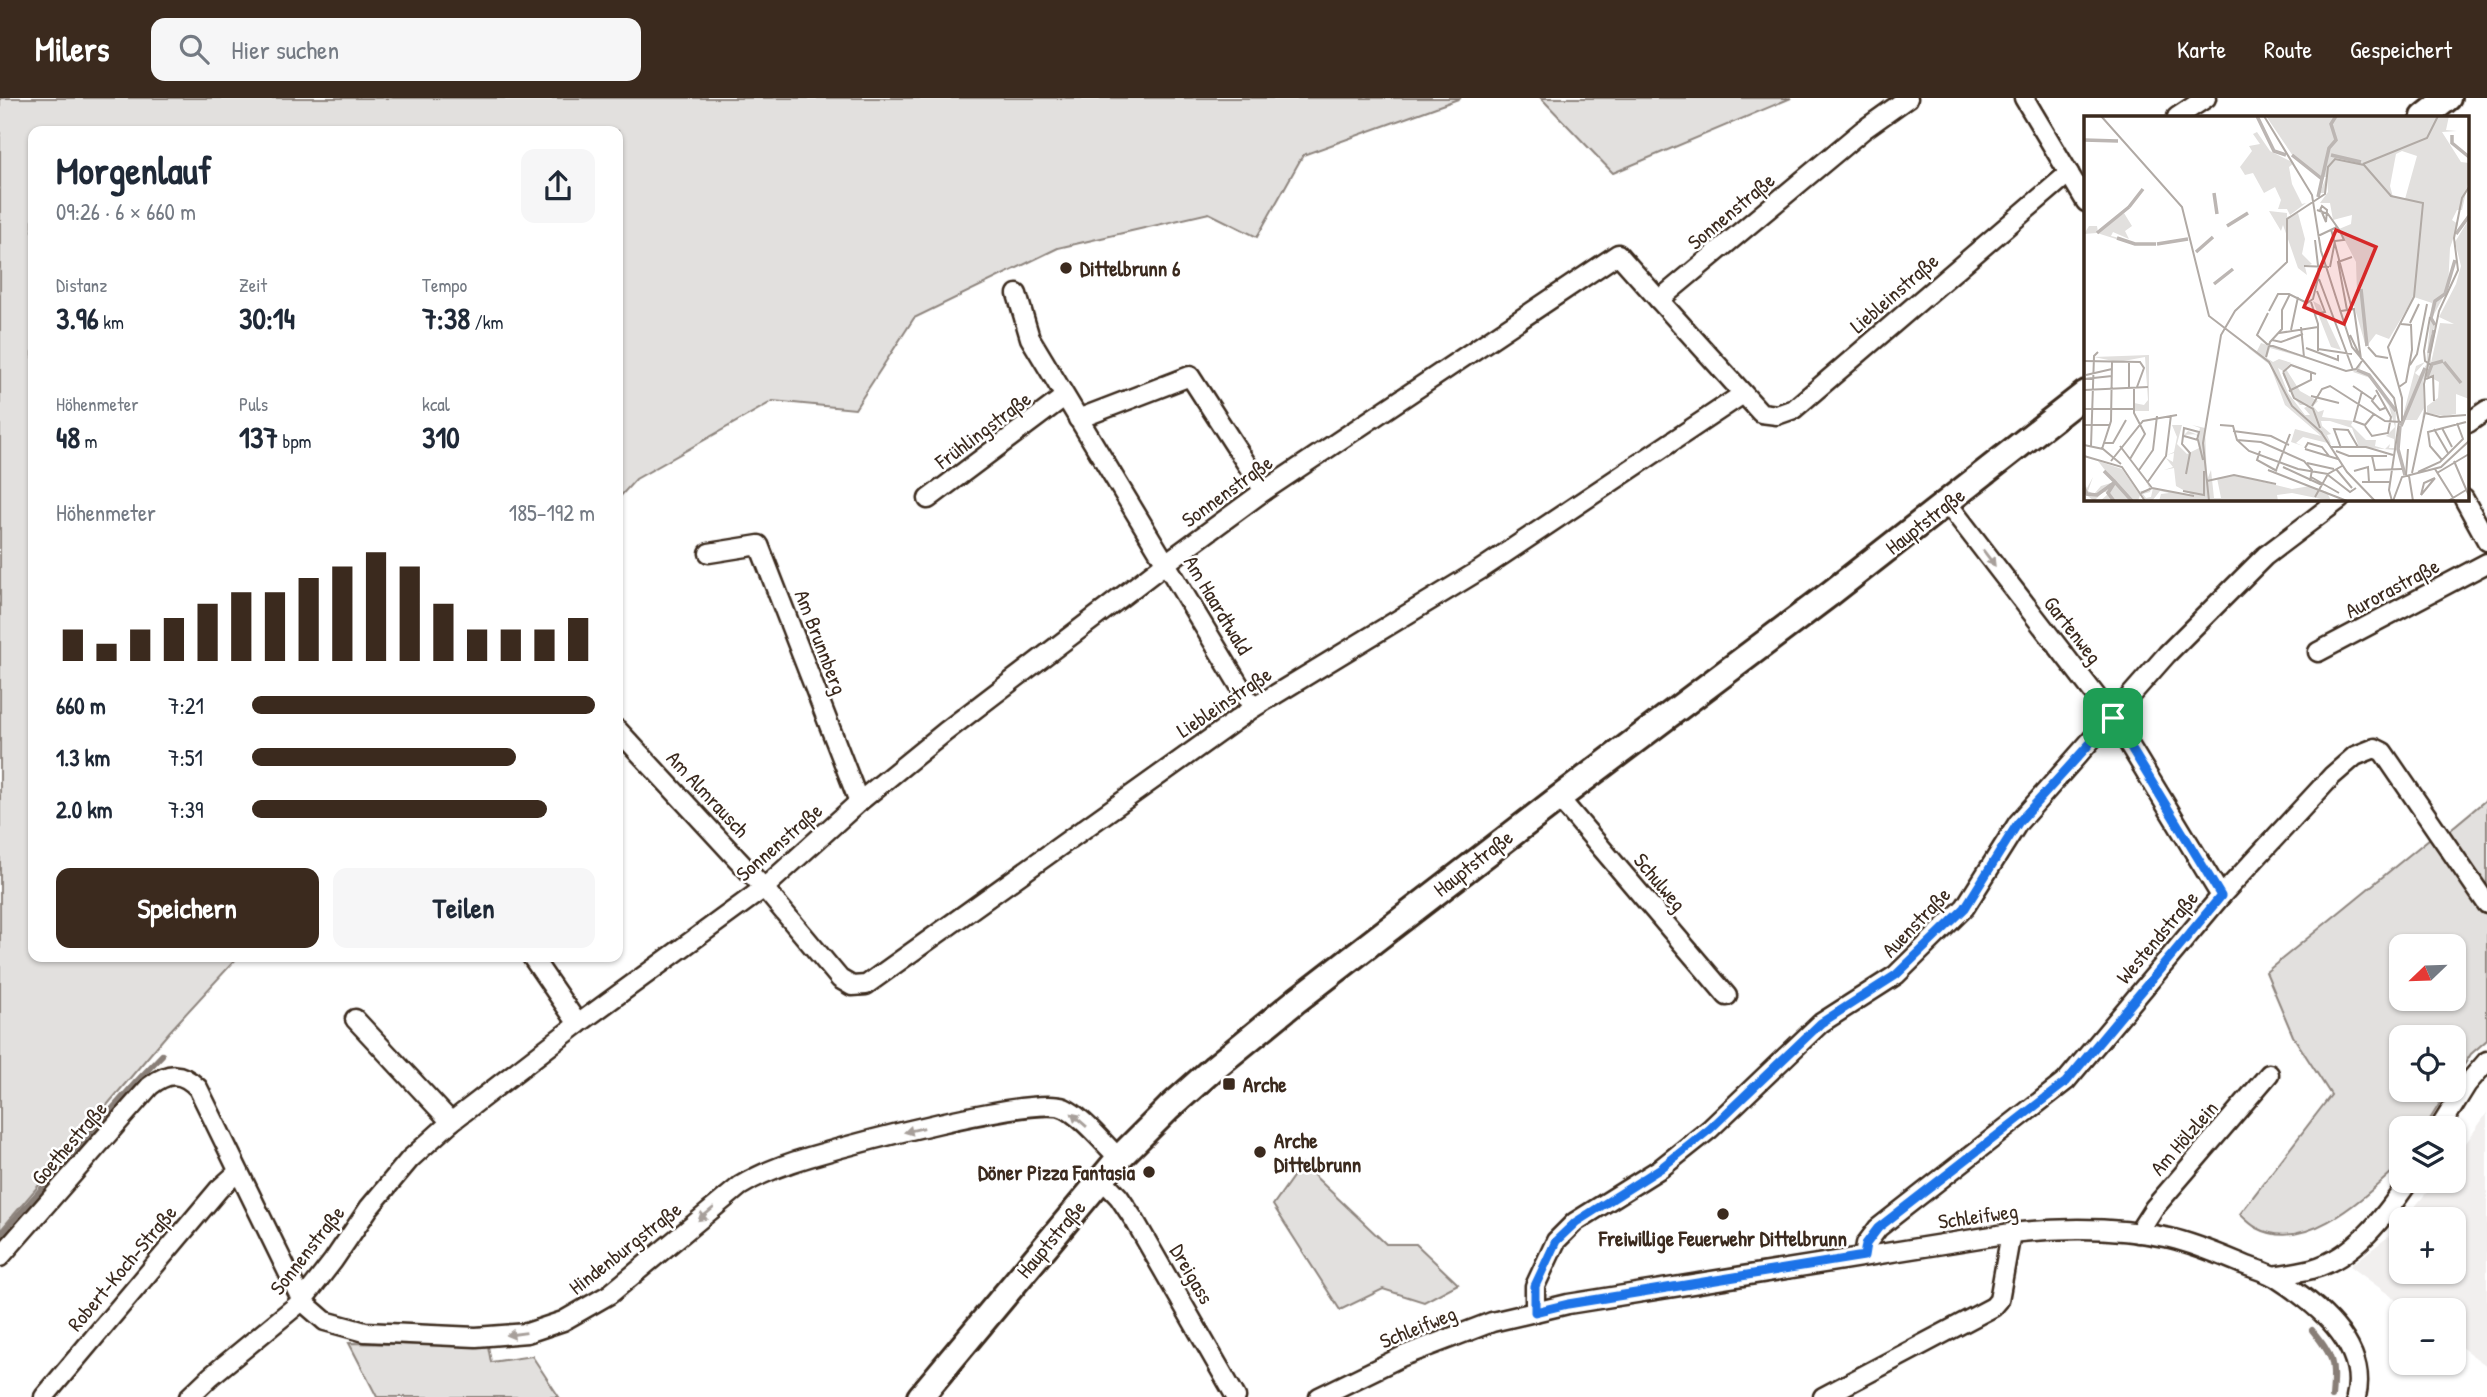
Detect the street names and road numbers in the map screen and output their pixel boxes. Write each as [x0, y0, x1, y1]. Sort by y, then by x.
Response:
street label: Sonnenstraße [1681, 166, 1781, 256]
street label: Liebleinstraße [1843, 246, 1945, 340]
street label: Frühlingstraße [928, 384, 1037, 476]
street label: Sonnenstraße [1176, 448, 1278, 534]
street label: Hauptstraße [1879, 481, 1971, 561]
street label: Am Haardtwald [1177, 550, 1259, 660]
street label: Aurorastraße [2340, 551, 2444, 625]
street label: Am Brunnberg [788, 585, 854, 699]
street label: Gartenweg [2037, 590, 2109, 670]
street label: Liebleinstraße [1171, 660, 1277, 744]
street label: Am Almrausch [660, 744, 756, 844]
street label: Sonnenstraße [729, 796, 829, 888]
street label: Hauptstraße [1427, 823, 1519, 903]
street label: Schulweg [1627, 847, 1693, 917]
street label: Auenstraße [1875, 880, 1957, 964]
street label: Westendstraße [2109, 884, 2205, 990]
street label: Am Hölzlein [2143, 1094, 2225, 1182]
street label: Goethestraße [24, 1095, 114, 1191]
street label: Hauptstraße [1010, 1194, 1092, 1284]
street label: Hindenburgstraße [563, 1195, 687, 1301]
street label: Schleifweg [1936, 1196, 2020, 1236]
street label: Robert-Koch-Straße [61, 1199, 183, 1337]
street label: Sonnenstraße [263, 1199, 351, 1301]
street label: Dreigass [1163, 1239, 1221, 1309]
street label: Schleifweg [1375, 1299, 1461, 1355]

